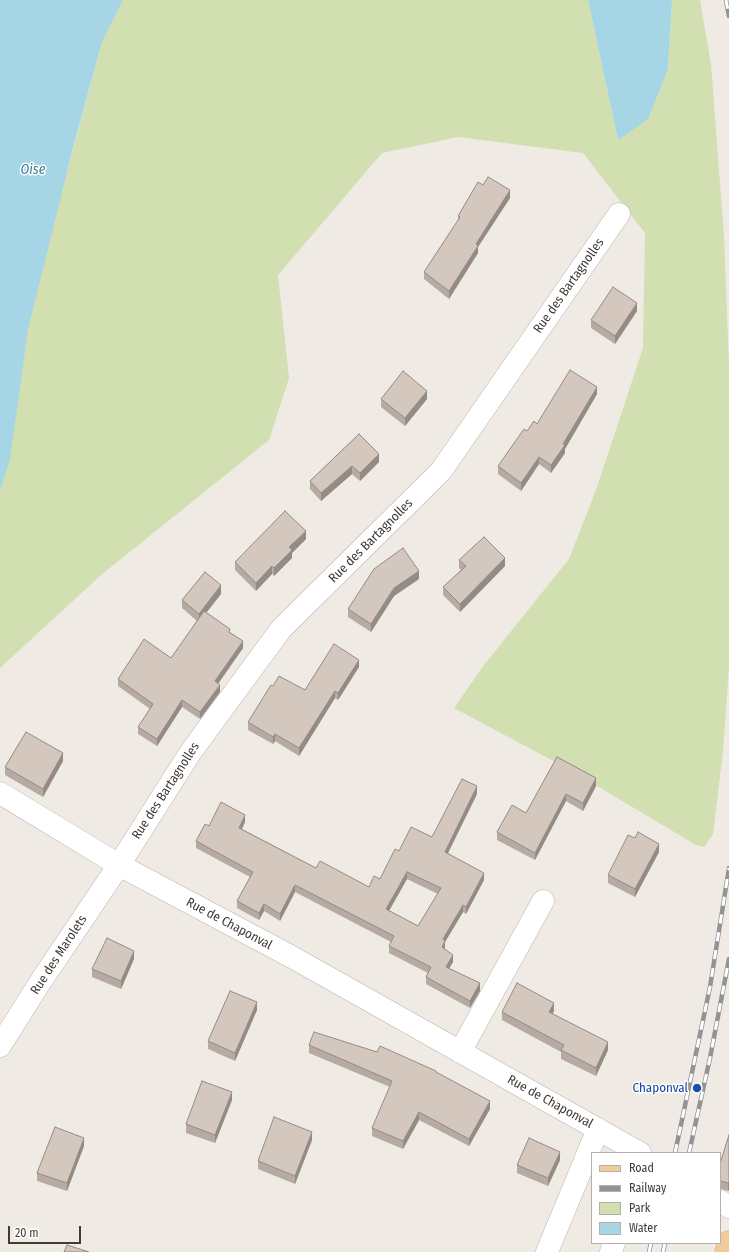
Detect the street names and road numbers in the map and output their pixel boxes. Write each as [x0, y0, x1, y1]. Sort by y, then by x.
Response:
street label: Rue des Bartagnolles [530, 236, 608, 336]
street label: Rue des Bartagnolles [326, 496, 416, 586]
street label: Rue des Bartagnolles [129, 740, 203, 842]
street label: Rue de Chaponval [183, 895, 275, 953]
street label: Rue des Marolets [28, 912, 90, 998]
street label: Rue de Chaponval [505, 1072, 595, 1132]

